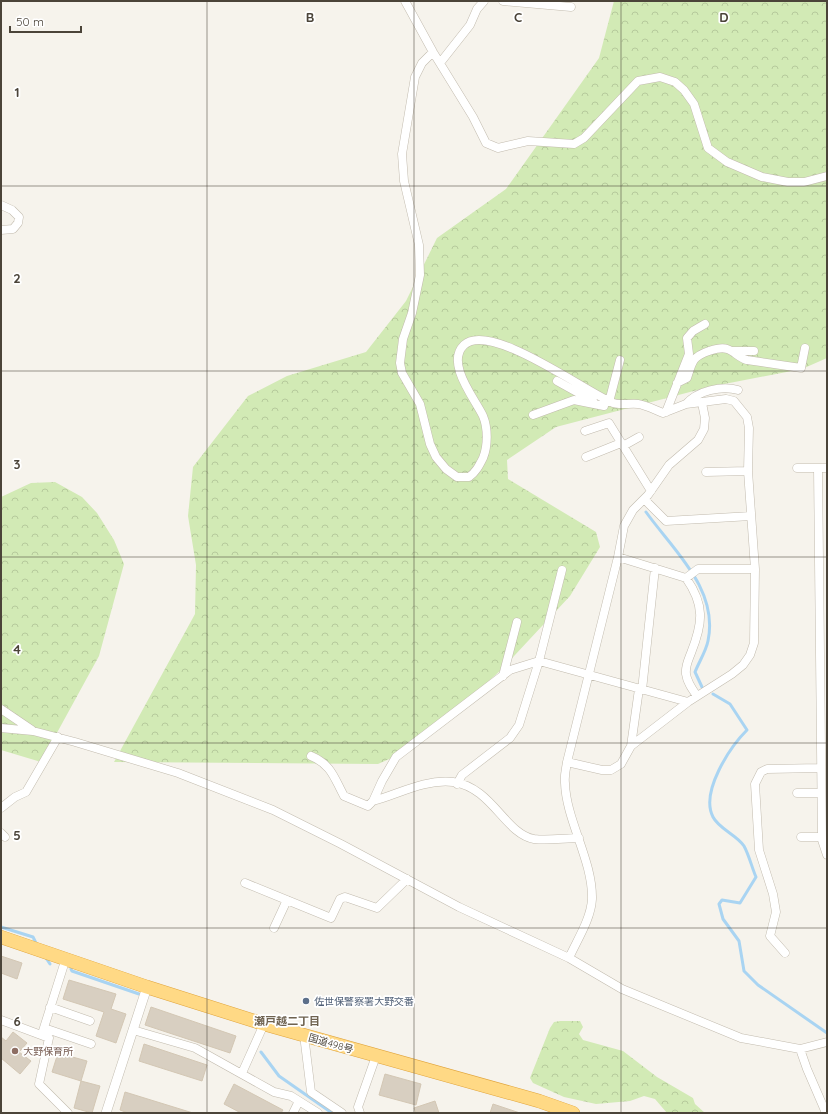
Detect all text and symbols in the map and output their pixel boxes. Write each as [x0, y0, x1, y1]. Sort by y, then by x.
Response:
scale bar [10, 8, 81, 34]
text: B [306, 9, 314, 25]
text: C [514, 9, 522, 25]
text: D [719, 9, 729, 25]
text: 50 m [16, 14, 44, 29]
text: 1 [14, 84, 20, 100]
text: 2 [13, 270, 21, 286]
text: 3 [14, 456, 21, 472]
text: 4 [13, 641, 21, 657]
text: 5 [13, 827, 21, 843]
place label: 佐世保警察署大野交番 [314, 995, 414, 1008]
marker: 佐世保警察署大野交番 [301, 996, 311, 1006]
text: 6 [13, 1013, 21, 1029]
district label: 瀬戸越二丁目 [254, 1014, 320, 1028]
street label: 国道498号 [307, 1031, 355, 1056]
place label: 大野保育所 [23, 1045, 73, 1058]
marker: 大野保育所 [10, 1046, 20, 1056]

